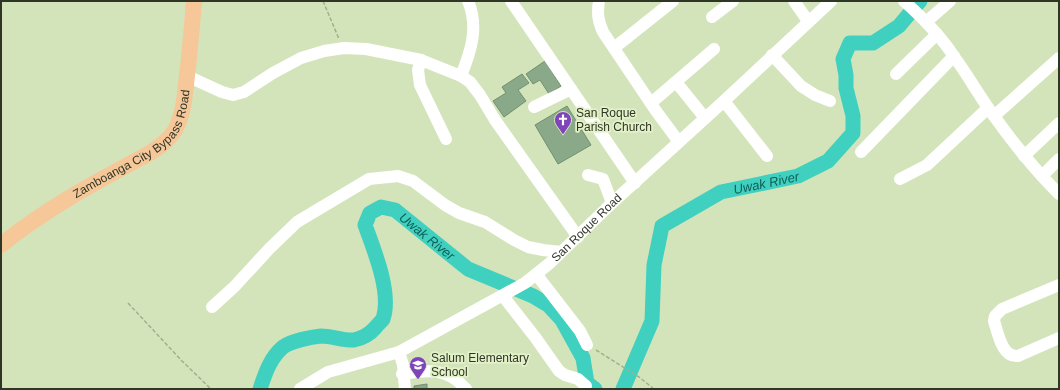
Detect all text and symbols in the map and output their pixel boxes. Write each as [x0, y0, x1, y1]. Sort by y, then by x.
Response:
street label: Zamboanga City Bypass Road [70, 89, 192, 201]
place label: San Roque Parish Church [576, 106, 652, 134]
church icon: San Roque Parish Church [553, 110, 573, 135]
water label: Uwak River [732, 169, 801, 197]
street label: San Roque Road [549, 191, 625, 265]
water label: Uwak River [396, 210, 458, 264]
place label: Salum Elementary School [431, 351, 529, 379]
school or university icon: Salum Elementary School [408, 355, 428, 380]

